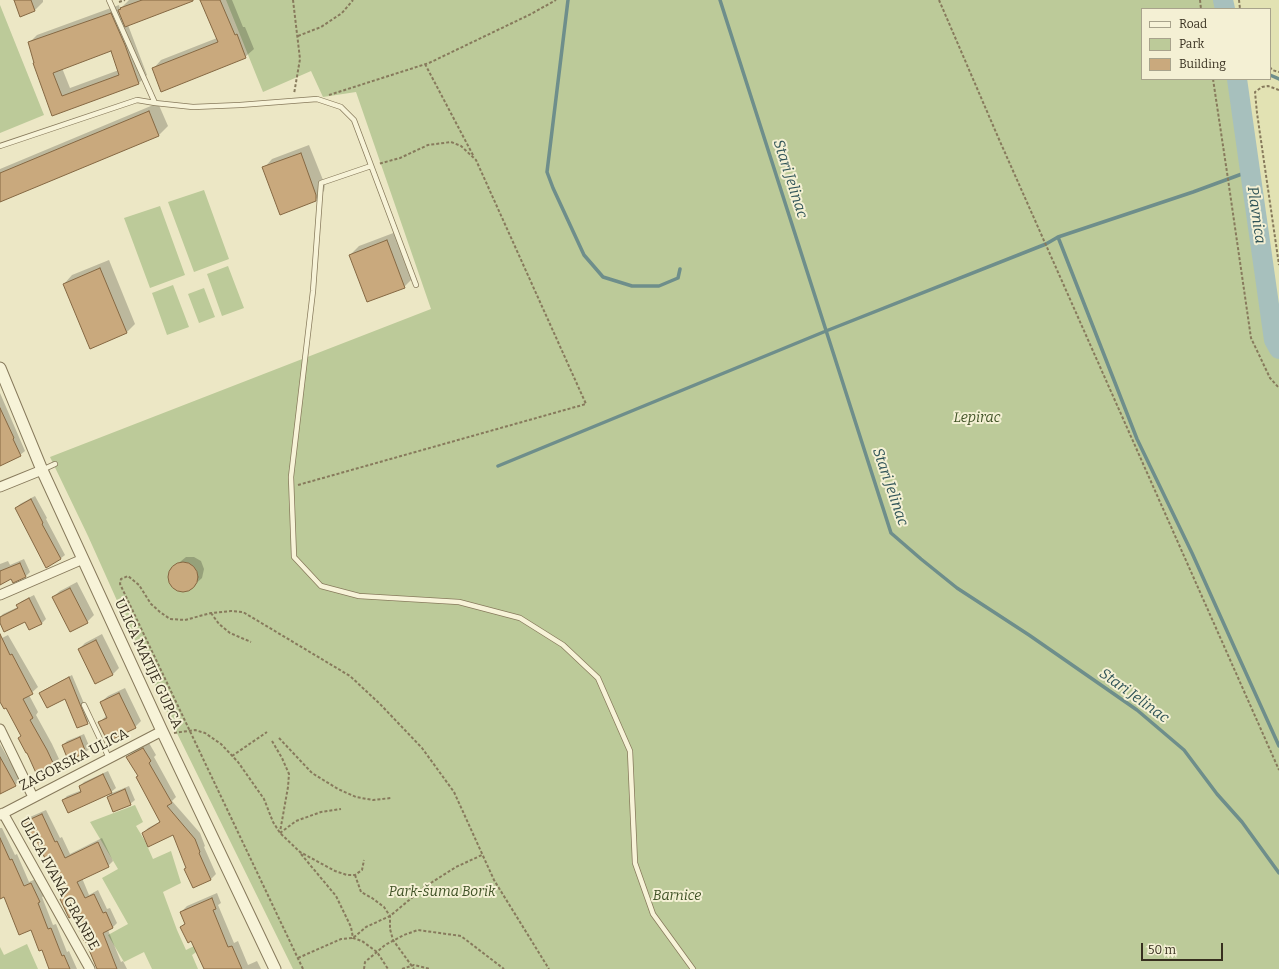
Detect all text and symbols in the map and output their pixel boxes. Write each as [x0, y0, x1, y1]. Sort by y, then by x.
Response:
legend [1141, 8, 1271, 80]
text: Road [1179, 17, 1207, 31]
text: Park [1179, 37, 1204, 51]
text: Building [1179, 57, 1226, 71]
water label: Stari Jelinac [769, 138, 811, 220]
water label: Plavnica [1243, 185, 1269, 245]
park label: Lepirac [954, 410, 1000, 426]
water label: Stari Jelinac [868, 446, 912, 528]
street label: ULICA MATIJE GUPCA [111, 596, 185, 732]
water label: Stari Jelinac [1096, 665, 1172, 727]
street label: ZAGORSKA ULICA [17, 725, 131, 795]
street label: ULICA IVANA GRANĐE [16, 815, 102, 953]
park label: Park-šuma Borik [388, 884, 496, 900]
park label: Barnice [653, 888, 701, 904]
scale bar [1143, 935, 1225, 961]
text: 50 m [1148, 943, 1176, 957]

